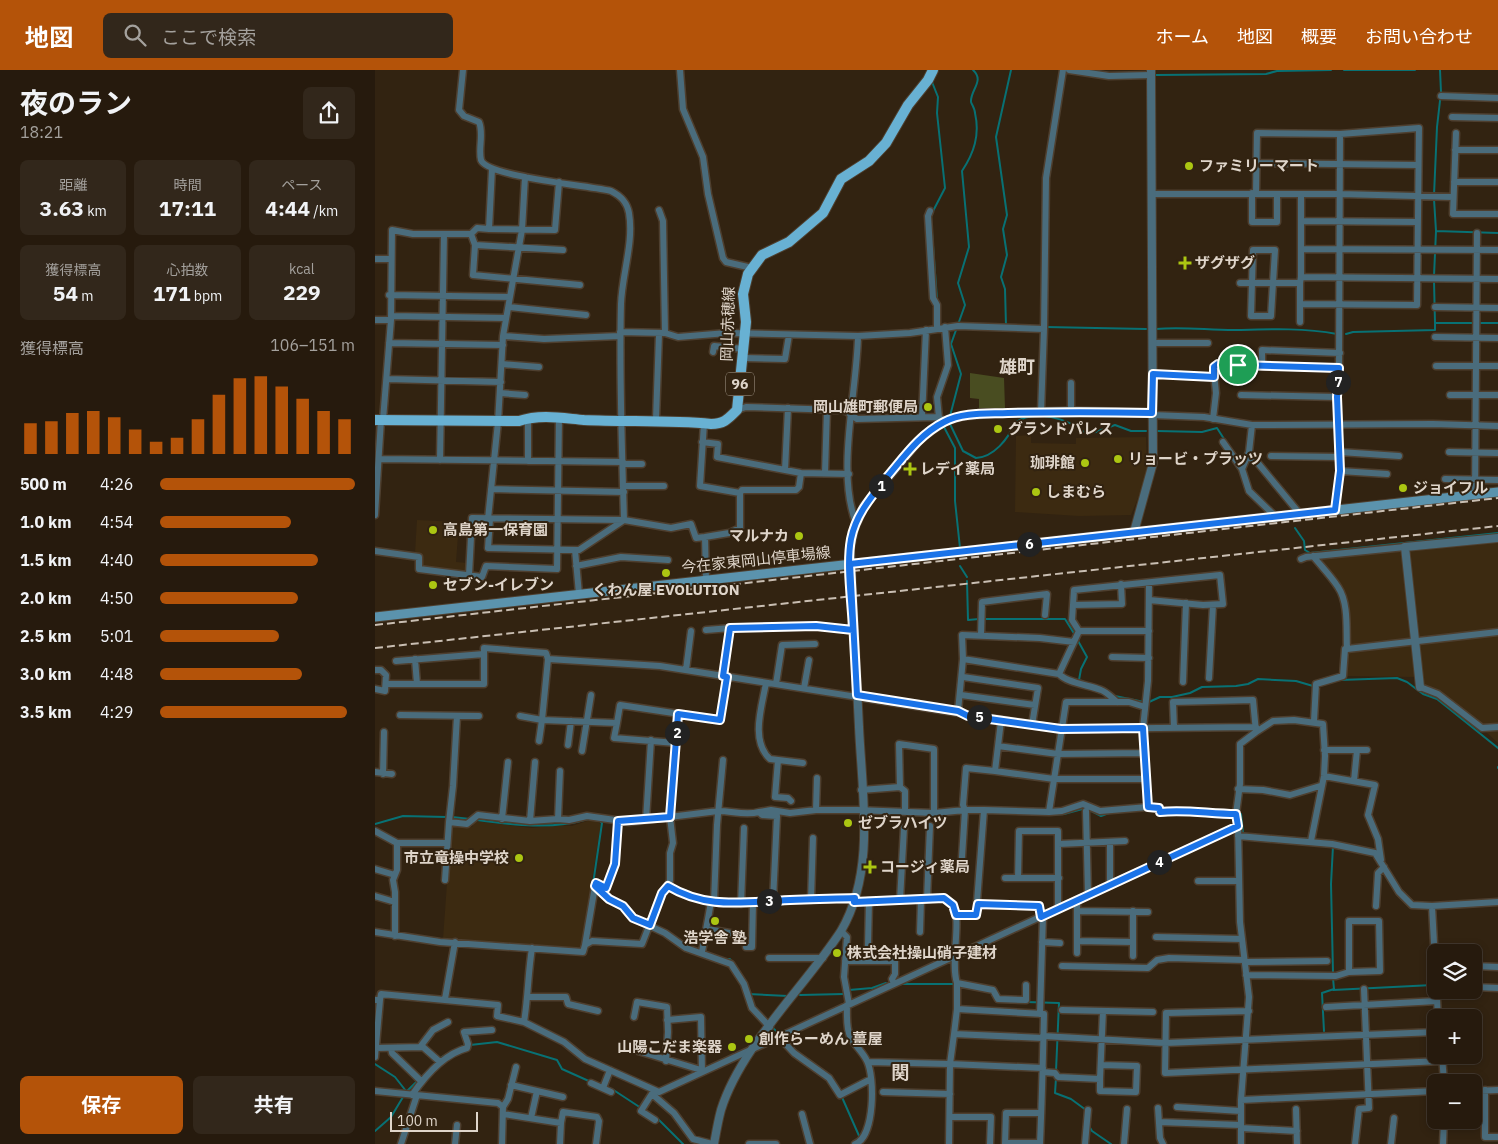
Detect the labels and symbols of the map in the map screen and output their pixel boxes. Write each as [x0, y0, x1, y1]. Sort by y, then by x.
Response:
place label: ファミリーマート [1199, 156, 1319, 175]
marker: ファミリーマート [1183, 160, 1195, 172]
place label: ザグザグ [1195, 253, 1255, 272]
marker: ザグザグ [1179, 257, 1191, 269]
street label: 岡山赤穂線 [717, 286, 738, 362]
pin [1217, 344, 1259, 386]
district label: 雄町 [999, 355, 1035, 378]
pin: 7 [1325, 370, 1351, 394]
road number: 96 [726, 372, 754, 396]
place label: 岡山雄町郵便局 [813, 397, 918, 416]
marker: 岡山雄町郵便局 [922, 401, 934, 413]
place label: グランドパレス [1008, 419, 1113, 438]
marker: グランドパレス [992, 423, 1004, 435]
place label: リョービ・プラッツ [1128, 449, 1263, 468]
place label: 珈琲館 [1030, 453, 1075, 472]
marker: リョービ・プラッツ [1112, 453, 1124, 465]
marker: 珈琲館 [1079, 457, 1091, 469]
place label: レデイ薬局 [920, 459, 995, 478]
marker: レデイ薬局 [904, 463, 916, 475]
pin: 1 [869, 474, 893, 498]
place label: ジョイフル [1413, 478, 1488, 497]
place label: しまむら [1046, 482, 1106, 501]
marker: ジョイフル [1397, 482, 1409, 494]
marker: しまむら [1030, 486, 1042, 498]
place label: 高島第一保育園 [443, 520, 548, 539]
marker: 高島第一保育園 [427, 524, 439, 536]
place label: マルナカ [729, 526, 789, 545]
marker: マルナカ [793, 530, 805, 542]
pin: 6 [1017, 532, 1041, 556]
street label: 今在家東岡山停車場線 [680, 542, 832, 577]
marker: くわん屋 EVOLUTION [660, 567, 672, 579]
place label: セブン-イレブン [443, 575, 554, 594]
marker: セブン-イレブン [427, 579, 439, 591]
place label: くわん屋 EVOLUTION [592, 580, 740, 599]
pin: 5 [967, 704, 991, 730]
pin: 2 [665, 720, 689, 746]
place label: ゼブラハイツ [858, 813, 948, 832]
marker: ゼブラハイツ [842, 817, 854, 829]
place label: 市立竜操中学校 [404, 848, 509, 867]
pin: 4 [1147, 850, 1171, 874]
marker: 市立竜操中学校 [513, 852, 525, 864]
place label: コージィ薬局 [880, 857, 970, 876]
marker: コージィ薬局 [864, 861, 876, 873]
pin: 3 [757, 888, 781, 914]
marker: 浩学舎 塾 [709, 915, 721, 927]
place label: 浩学舎 塾 [683, 928, 747, 947]
place label: 株式会社操山硝子建材 [847, 943, 997, 962]
marker: 株式会社操山硝子建材 [831, 947, 843, 959]
place label: 創作らーめん 薑屋 [759, 1029, 883, 1048]
marker: 創作らーめん 薑屋 [743, 1033, 755, 1045]
place label: 山陽こだま楽器 [617, 1037, 723, 1056]
marker: 山陽こだま楽器 [726, 1041, 738, 1053]
district label: 関 [891, 1061, 909, 1084]
scale bar [390, 1109, 477, 1132]

